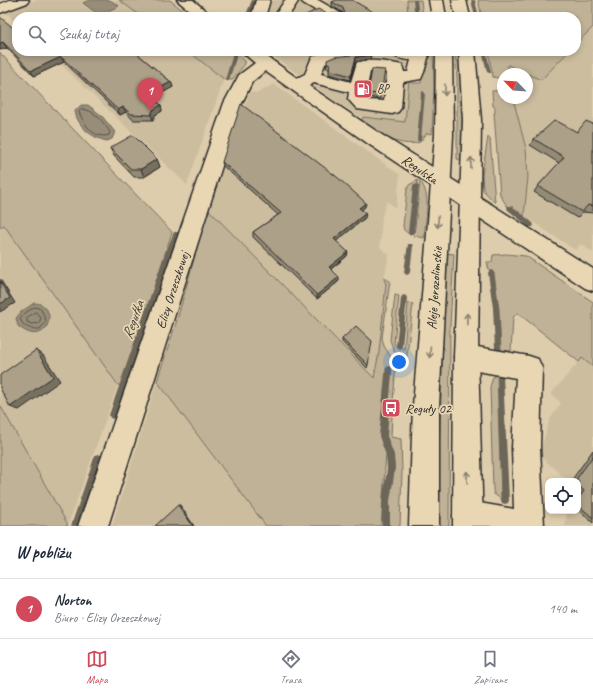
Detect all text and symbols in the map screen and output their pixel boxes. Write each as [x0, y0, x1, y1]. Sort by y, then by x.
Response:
search box [12, 12, 581, 56]
icon: search [26, 23, 48, 45]
text: Szukaj tutaj [58, 25, 119, 44]
north arrow [497, 68, 533, 104]
pin: 1 [137, 78, 163, 111]
fuel station icon: BP [352, 78, 374, 100]
place label: BP [377, 81, 390, 97]
one-way arrow [441, 83, 448, 96]
street label: Regulska [398, 151, 442, 188]
one-way arrow [467, 157, 475, 170]
one-way arrow [435, 215, 442, 228]
street label: Aleje Jerozolimskie [423, 245, 446, 330]
street label: Elizy Orzeszkowej [152, 248, 194, 331]
water label: Regułka [118, 297, 149, 342]
one-way arrow [463, 313, 471, 326]
one-way arrow [426, 345, 433, 358]
your location [389, 352, 409, 372]
bus stop icon: Reguły 02 [380, 397, 402, 419]
place label: Reguły 02 [405, 400, 453, 417]
one-way arrow [463, 471, 471, 484]
map controls [545, 478, 581, 514]
button: locate [545, 478, 581, 514]
text: W pobliżu [16, 542, 71, 563]
text: Norton [54, 591, 91, 610]
text: 1 [26, 601, 32, 617]
text: 140 m [549, 601, 577, 617]
text: Biuro · Elizy Orzeszkowej [54, 610, 160, 626]
tab: Mapa [86, 648, 108, 686]
tab: Trasa [280, 648, 302, 686]
tab: Zapisane [474, 648, 507, 686]

